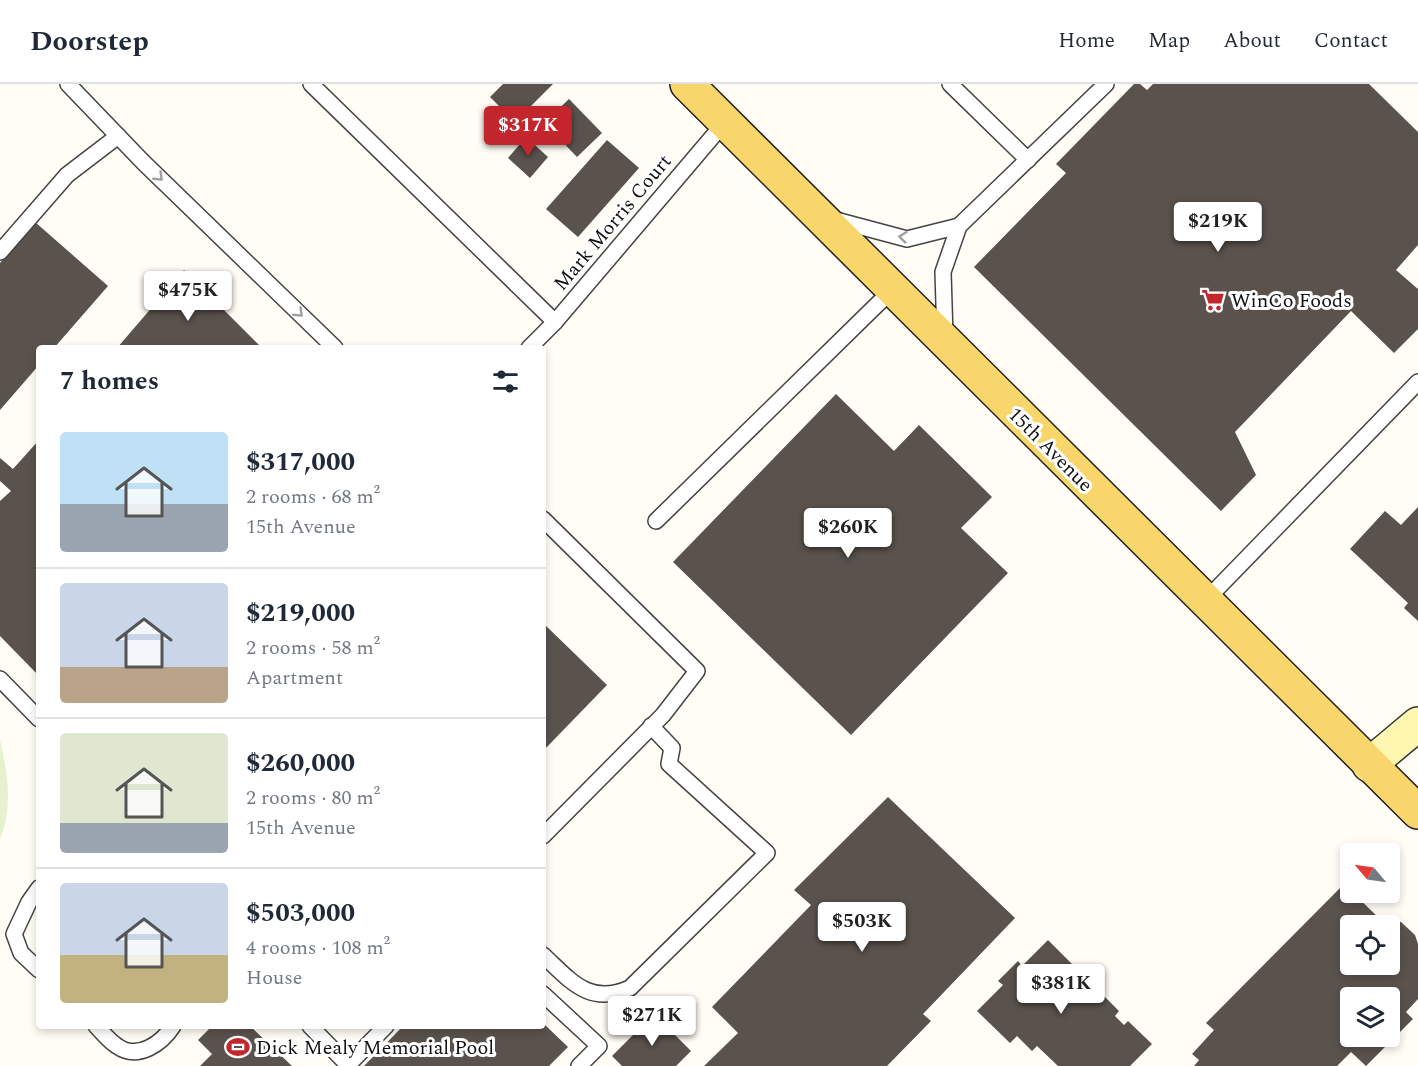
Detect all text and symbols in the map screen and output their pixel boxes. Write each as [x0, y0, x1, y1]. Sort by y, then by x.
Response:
text: Doorstep [30, 20, 149, 63]
text: Home [1058, 25, 1115, 57]
text: Map [1148, 25, 1190, 57]
text: About [1223, 25, 1281, 57]
text: Contact [1314, 25, 1388, 57]
pin: $317K [486, 106, 570, 157]
text: $317K [498, 110, 558, 140]
street label: Mark Morris Court [547, 148, 679, 298]
one-way arrow [151, 170, 162, 181]
pin: $219K [1176, 202, 1260, 253]
text: $219K [1188, 206, 1248, 236]
one-way arrow [898, 231, 908, 243]
pin: $475K [146, 271, 230, 322]
text: $475K [158, 275, 218, 305]
place label: WinCo Foods [1231, 286, 1352, 316]
supermarket icon: WinCo Foods [1200, 287, 1226, 313]
one-way arrow [293, 306, 303, 317]
text: 7 homes [60, 361, 159, 401]
icon: filters [489, 365, 522, 398]
street label: 15th Avenue [1001, 400, 1100, 499]
text: $317,000 [246, 442, 355, 482]
icon: home [108, 456, 180, 528]
text: 2 rooms · 68 m² [246, 482, 380, 512]
pin: $260K [806, 508, 890, 559]
text: 15th Avenue [246, 512, 356, 542]
text: $260K [818, 512, 878, 542]
text: $219,000 [246, 593, 355, 633]
icon: home [108, 607, 180, 679]
text: 2 rooms · 58 m² [246, 633, 380, 663]
text: Apartment [246, 663, 343, 693]
text: $260,000 [246, 743, 355, 783]
icon: home [108, 757, 180, 829]
text: 2 rooms · 80 m² [246, 783, 380, 813]
text: 15th Avenue [246, 813, 356, 843]
north arrow [1340, 843, 1400, 903]
map controls [1340, 843, 1400, 1047]
text: $503,000 [246, 893, 355, 933]
pin: $503K [820, 902, 904, 953]
text: $503K [832, 906, 892, 936]
icon: home [108, 907, 180, 979]
button: locate [1340, 915, 1400, 975]
text: 4 rooms · 108 m² [246, 933, 390, 963]
text: House [246, 963, 303, 993]
pin: $381K [1019, 964, 1103, 1015]
text: $381K [1031, 968, 1091, 998]
button: layers [1340, 987, 1400, 1047]
pin: $271K [610, 996, 694, 1047]
text: $271K [622, 1000, 682, 1030]
place label: Dick Mealy Memorial Pool [256, 1033, 494, 1063]
sports icon: Dick Mealy Memorial Pool [225, 1034, 251, 1060]

